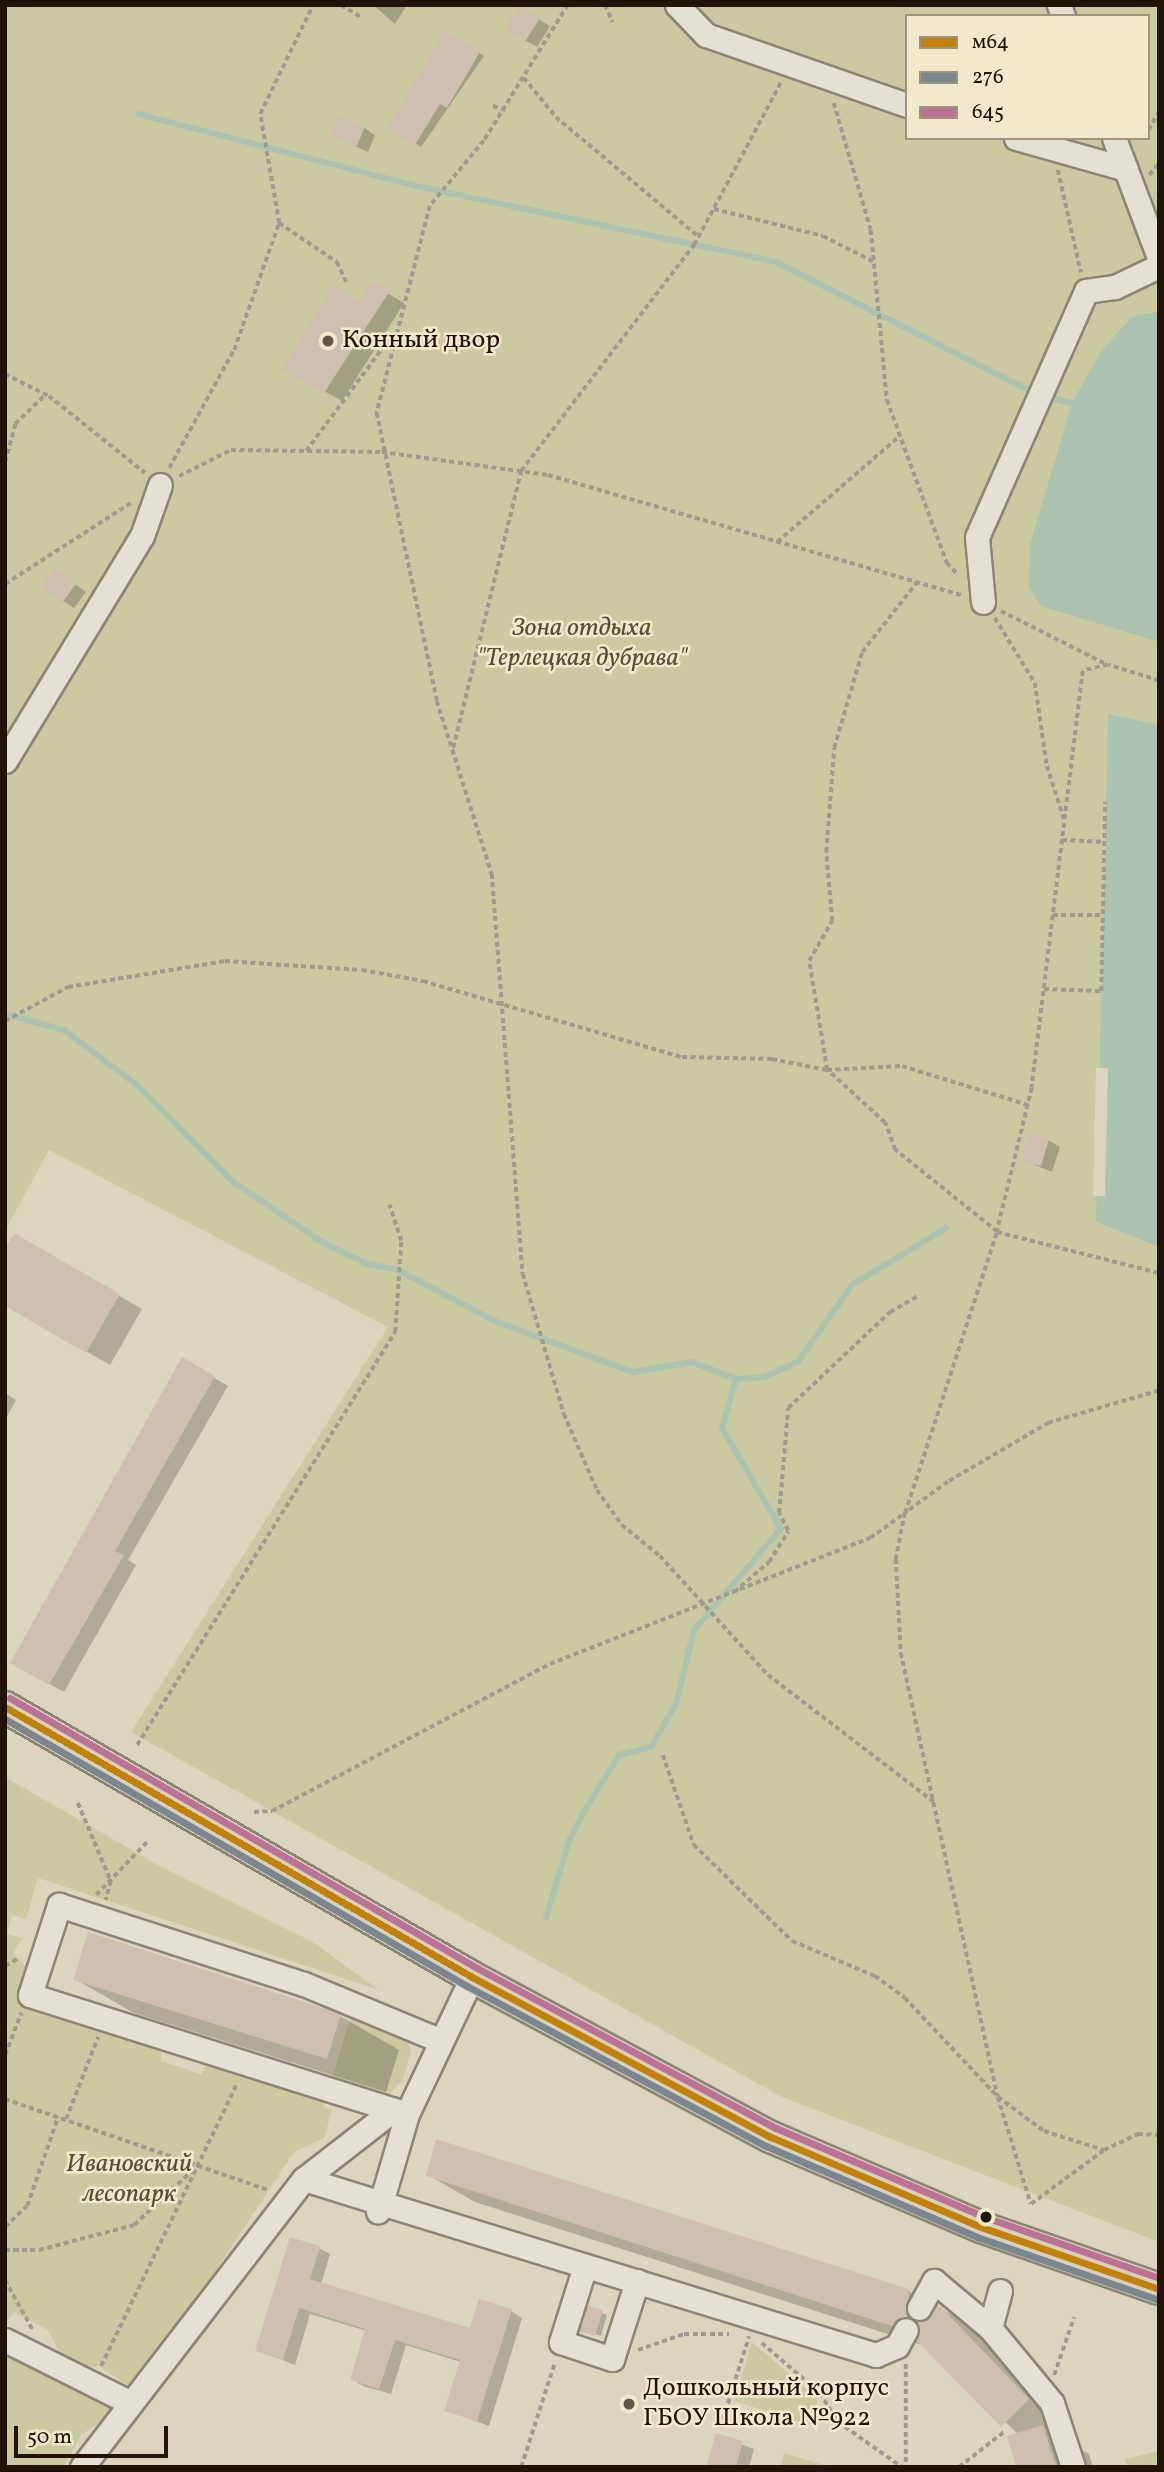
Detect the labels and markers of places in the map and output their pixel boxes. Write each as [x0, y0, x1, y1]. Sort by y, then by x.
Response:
place label: Конный двор [342, 325, 500, 357]
marker: Конный двор [320, 333, 336, 349]
unlabelled marker [979, 2210, 993, 2224]
place label: Дошкольный корпус ГБОУ Школа №922 [643, 2373, 889, 2434]
marker: Дошкольный корпус ГБОУ Школа №922 [621, 2396, 637, 2412]

